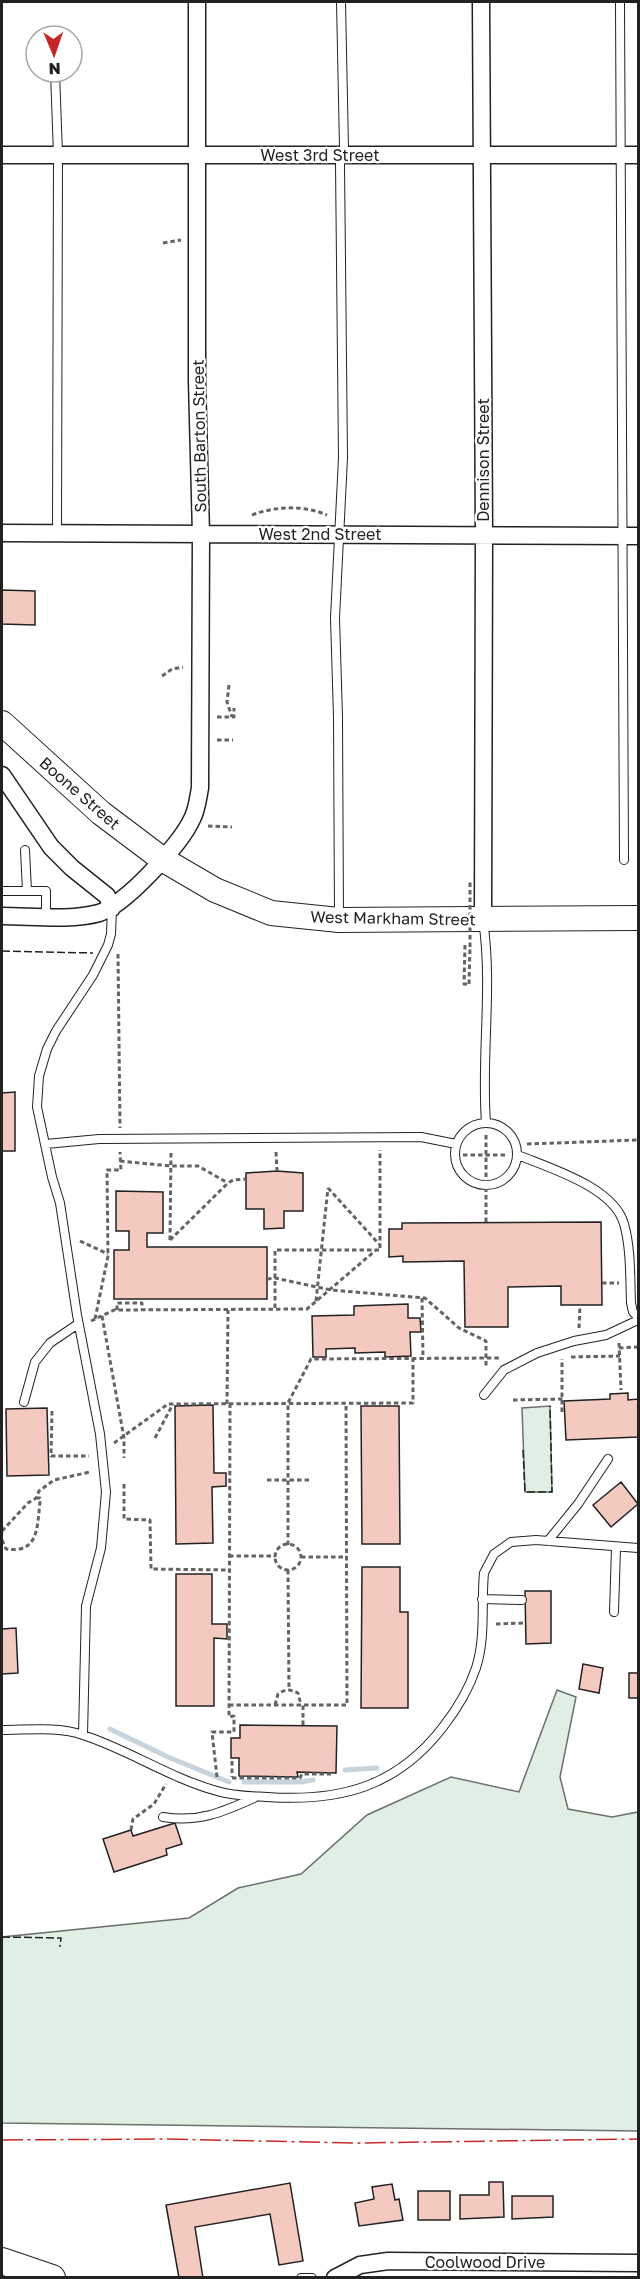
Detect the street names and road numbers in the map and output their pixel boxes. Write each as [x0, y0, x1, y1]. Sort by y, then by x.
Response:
street label: West 3rd Street [260, 145, 380, 165]
street label: South Barton Street [188, 359, 210, 513]
street label: Dennison Street [473, 398, 493, 522]
street label: West 2nd Street [258, 524, 382, 544]
street label: Boone Street [36, 753, 124, 833]
street label: West Markham Street [310, 907, 476, 929]
street label: Coolwood Drive [425, 2252, 545, 2272]

